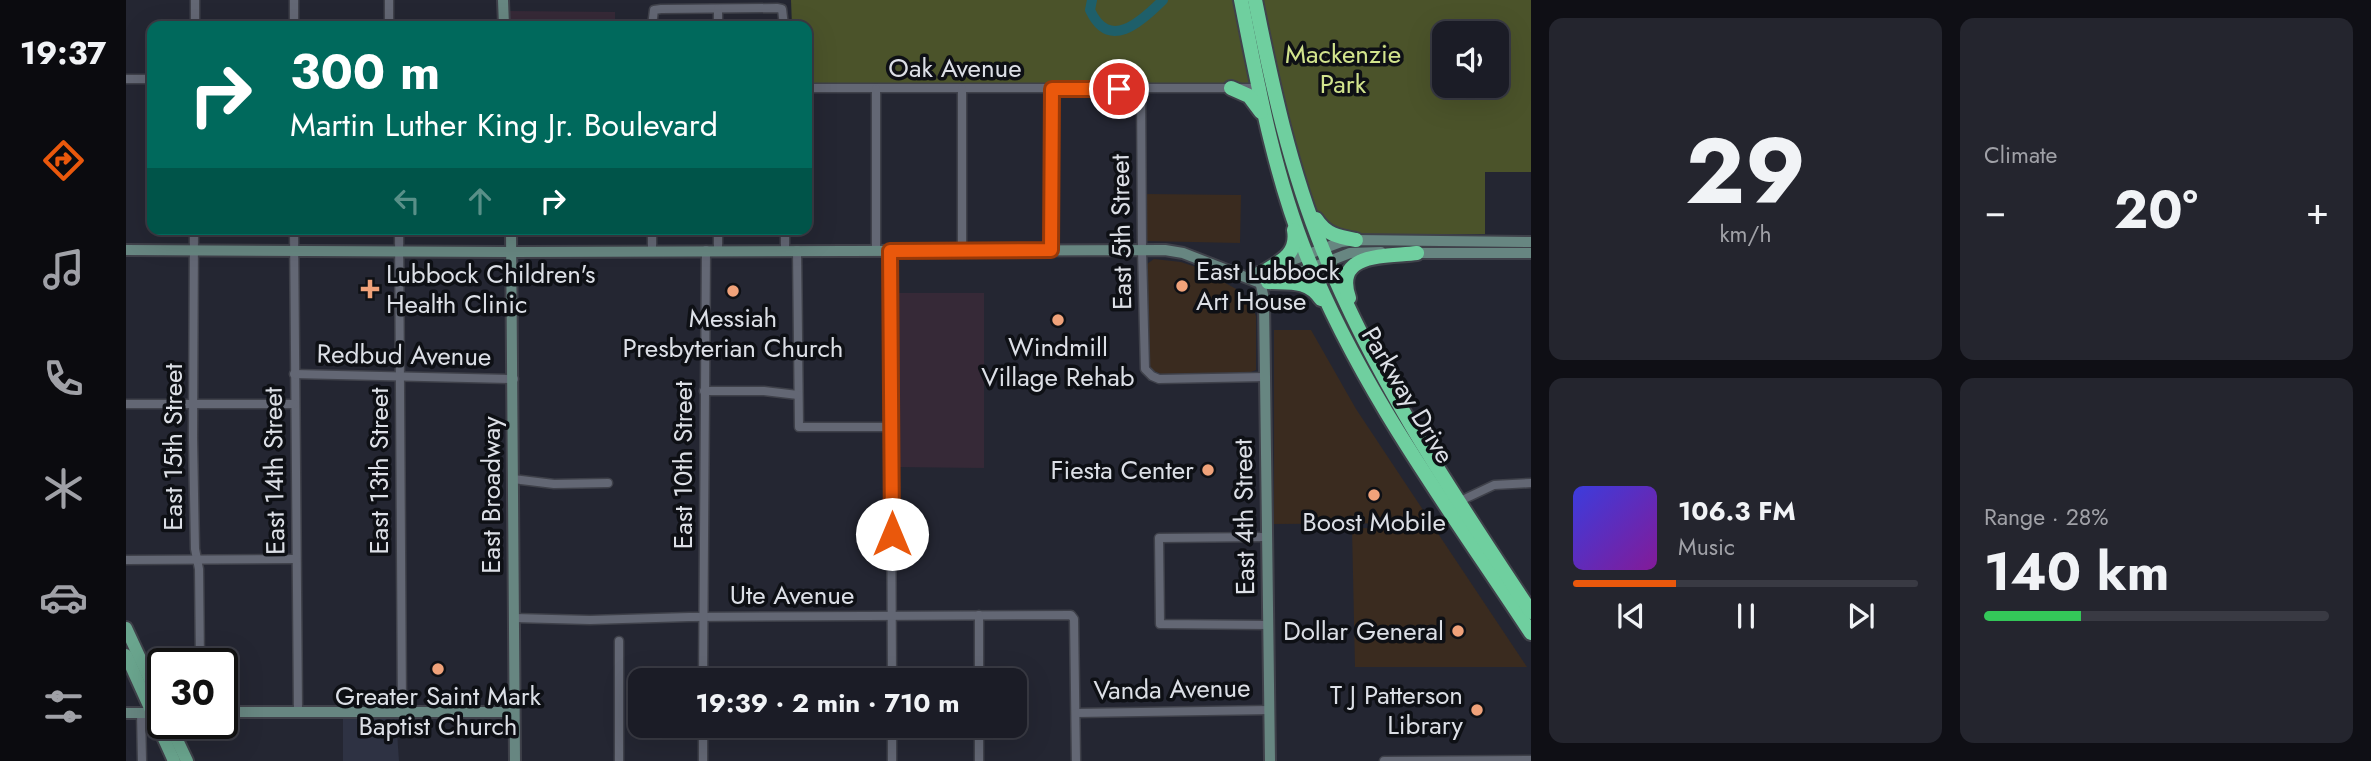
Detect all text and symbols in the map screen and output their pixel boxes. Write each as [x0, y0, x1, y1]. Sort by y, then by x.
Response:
map controls [1432, 21, 1509, 98]
button: sound [1432, 21, 1509, 98]
text: 19:37 [20, 30, 106, 76]
park label: Mackenzie Park [1285, 35, 1401, 103]
text: 300 m [290, 37, 440, 107]
icon: right [175, 49, 266, 140]
street label: Oak Avenue [888, 49, 1022, 87]
pin [1089, 59, 1149, 119]
icon: arrive [1100, 70, 1138, 108]
text: Martin Luther King Jr. Boulevard [290, 102, 718, 148]
text: 29 [1685, 106, 1806, 237]
icon: directions [39, 136, 88, 185]
text: Climate [1984, 138, 2057, 172]
street label: East 5th Street [1101, 153, 1141, 310]
text: 20° [2114, 172, 2198, 248]
icon: left [388, 182, 426, 220]
icon: ahead [461, 182, 499, 220]
icon: right [534, 182, 572, 220]
text: − [1984, 183, 2006, 238]
text: + [2306, 183, 2329, 238]
text: km/h [1720, 217, 1771, 251]
icon: music [39, 245, 88, 294]
place label: East Lubbock Art House [1196, 252, 1340, 320]
place label: Lubbock Children's Health Clinic [386, 255, 595, 323]
marker: East Lubbock Art House [1174, 278, 1190, 294]
marker: Lubbock Children's Health Clinic [360, 279, 380, 299]
marker: Messiah Presbyterian Church [725, 283, 741, 299]
place label: Messiah Presbyterian Church [623, 299, 843, 367]
marker: Windmill Village Rehab [1050, 312, 1066, 328]
street label: Parkway Drive [1352, 319, 1464, 471]
place label: Windmill Village Rehab [981, 328, 1135, 396]
street label: Redbud Avenue [316, 334, 492, 376]
icon: phone [39, 354, 88, 403]
street label: East 15th Street [154, 363, 192, 531]
street label: East 10th Street [664, 380, 702, 549]
street label: East 14th Street [254, 386, 294, 555]
street label: East 13th Street [360, 387, 398, 554]
street label: East Broadway [472, 416, 510, 574]
street label: East 4th Street [1224, 438, 1264, 595]
place label: Fiesta Center [1050, 451, 1194, 489]
marker: Fiesta Center [1200, 462, 1216, 478]
icon: climate [39, 464, 88, 513]
marker: Boost Mobile [1366, 487, 1382, 503]
text: 106.3 FM [1678, 492, 1796, 530]
position arrow [855, 497, 929, 571]
text: Range · 28% [1984, 500, 2109, 534]
place label: Boost Mobile [1302, 503, 1446, 541]
text: Music [1678, 530, 1735, 564]
text: 140 km [1984, 534, 2169, 610]
icon: car [39, 573, 88, 622]
street label: Ute Avenue [730, 576, 854, 614]
icon: previous [1612, 597, 1650, 635]
icon: pause [1727, 597, 1765, 635]
icon: next [1842, 597, 1880, 635]
place label: Dollar General [1283, 612, 1444, 650]
marker: Dollar General [1450, 623, 1466, 639]
speed limit sign: 30 [147, 648, 238, 739]
marker: Greater Saint Mark Baptist Church [430, 661, 446, 677]
street label: Vanda Avenue [1093, 669, 1251, 709]
place label: T J Patterson Library [1330, 676, 1464, 744]
place label: Greater Saint Mark Baptist Church [335, 677, 542, 745]
icon: filters [39, 682, 88, 731]
text: 19:39 · 2 min · 710 m [695, 684, 960, 722]
marker: T J Patterson Library [1469, 702, 1485, 718]

